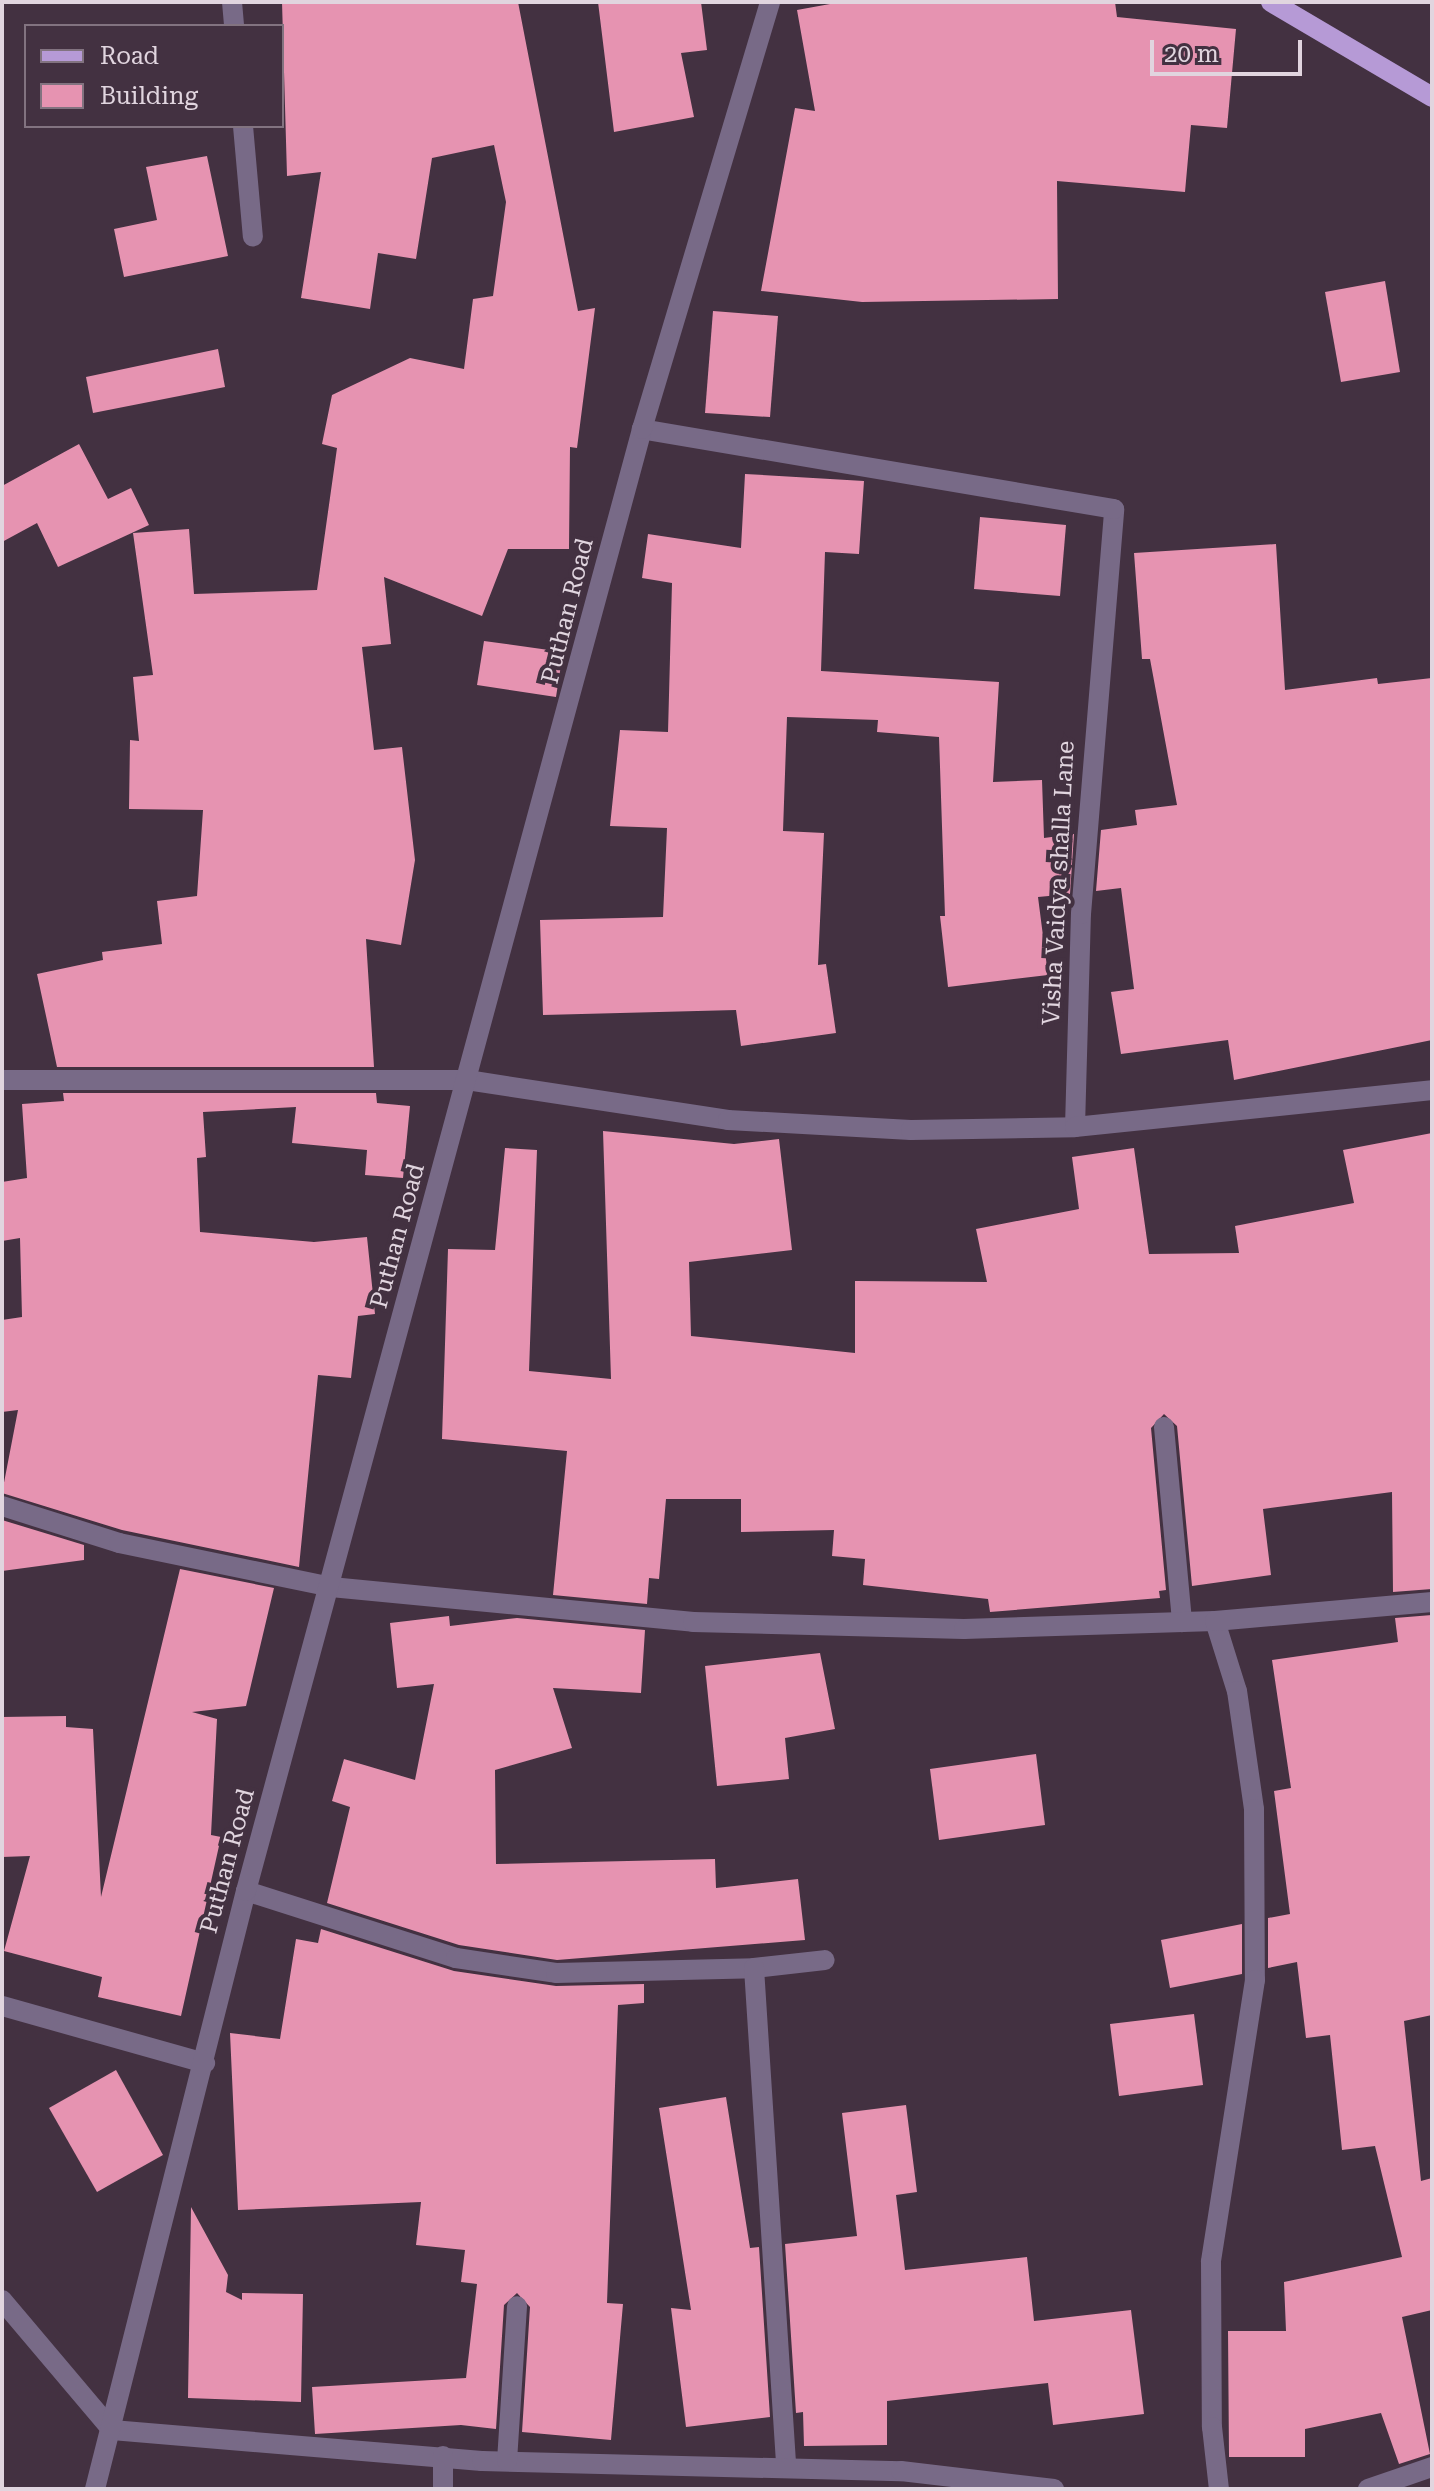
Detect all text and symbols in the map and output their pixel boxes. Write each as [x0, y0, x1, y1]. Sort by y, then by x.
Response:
legend [24, 24, 284, 128]
scale bar [1154, 24, 1306, 74]
text: 20 m [1164, 40, 1219, 68]
text: Road [100, 42, 159, 70]
text: Building [100, 82, 198, 110]
street label: Puthan Road [536, 535, 600, 687]
street label: Visha Vaidya shalla Lane [1037, 740, 1081, 1026]
street label: Puthan Road [365, 1160, 431, 1312]
street label: Puthan Road [195, 1785, 261, 1937]

